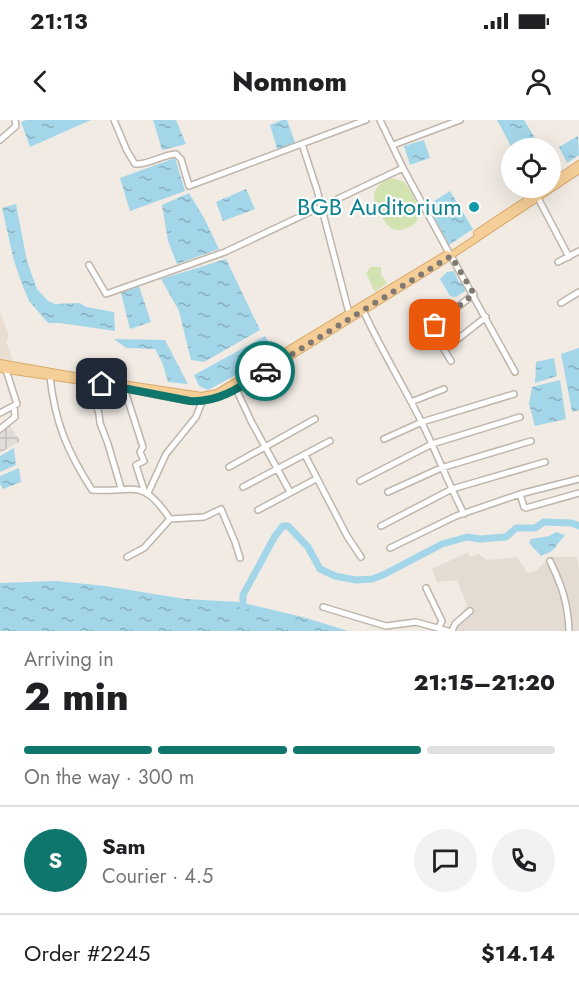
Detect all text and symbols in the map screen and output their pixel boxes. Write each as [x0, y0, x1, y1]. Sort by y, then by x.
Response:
text: 21:13 [30, 5, 88, 37]
text: Nomnom [232, 62, 347, 101]
icon: back [24, 65, 57, 98]
icon: person [522, 65, 555, 98]
map controls [501, 138, 561, 198]
button: locate [501, 138, 561, 198]
place label: BGB Auditorium [297, 189, 462, 224]
marker: BGB Auditorium [467, 200, 481, 214]
pin [409, 299, 460, 350]
icon: bag [418, 308, 451, 341]
courier [235, 341, 295, 401]
icon: car [249, 355, 282, 388]
pin [76, 358, 127, 409]
icon: home [85, 367, 118, 400]
text: Arriving in [24, 645, 114, 674]
text: 21:15–21:20 [414, 666, 555, 698]
text: 2 min [24, 668, 129, 725]
text: On the way · 300 m [24, 763, 194, 792]
button: chat [414, 829, 477, 892]
button: phone [492, 829, 555, 892]
text: Sam [102, 830, 146, 862]
text: S [49, 844, 62, 876]
text: Courier · 4.5 [102, 862, 213, 891]
text: Order #2245 [24, 937, 151, 969]
text: $14.14 [481, 937, 555, 969]

